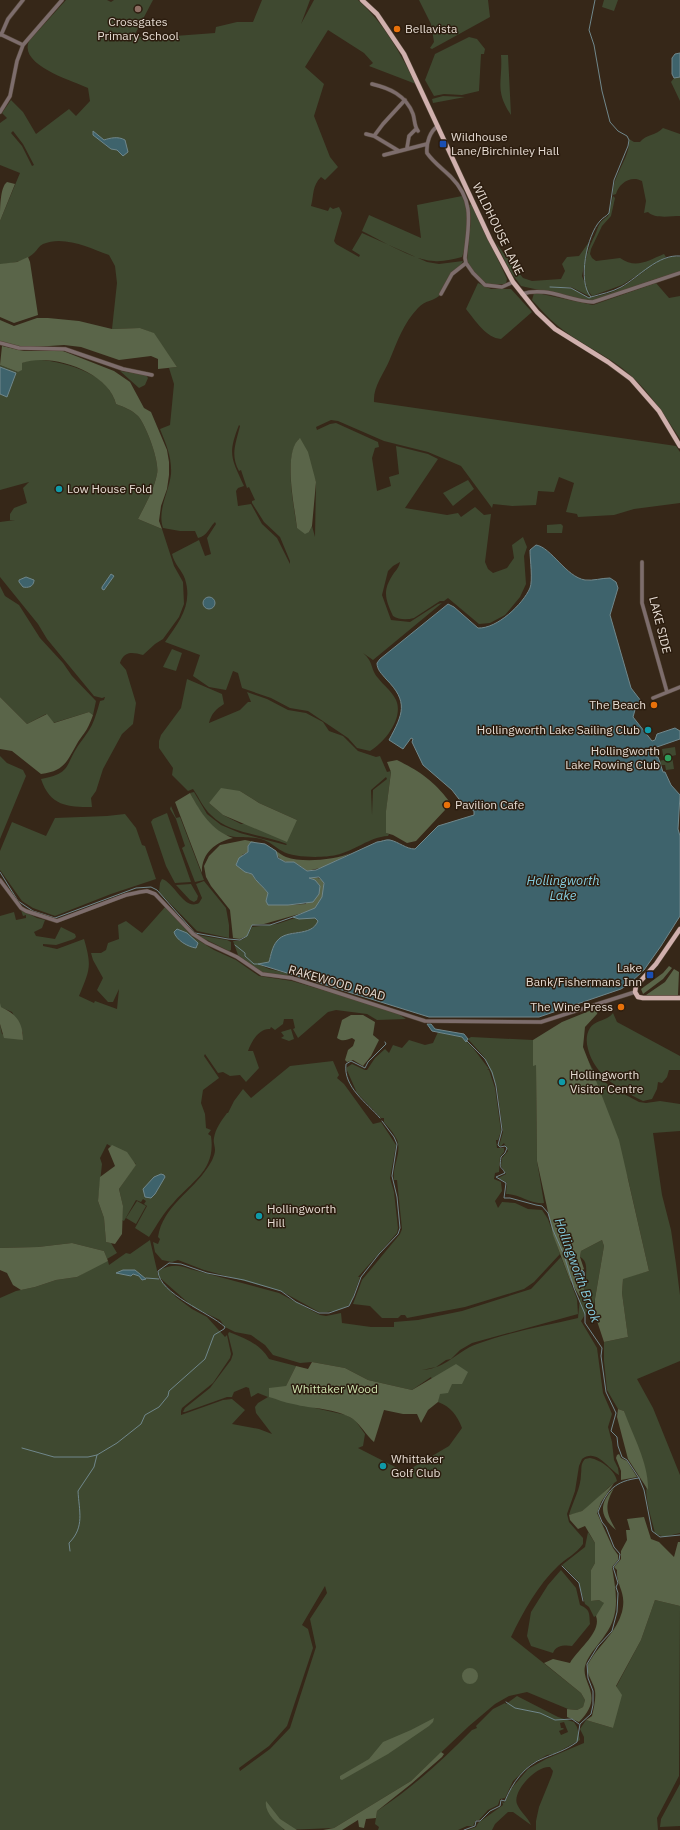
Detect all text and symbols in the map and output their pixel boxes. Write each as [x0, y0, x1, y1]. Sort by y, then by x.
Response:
marker: Crossgates Primary School [133, 4, 143, 14]
place label: Crossgates Primary School [97, 14, 179, 43]
place label: Bellavista [405, 21, 458, 36]
marker: Bellavista [392, 24, 402, 34]
place label: Wildhouse Lane/Birchinley Hall [451, 129, 559, 158]
marker: Wildhouse Lane/Birchinley Hall [438, 139, 448, 149]
street label: WILDHOUSE LANE [470, 180, 527, 277]
place label: Low House Fold [67, 481, 152, 496]
marker: Low House Fold [54, 484, 64, 494]
street label: LAKE SIDE [646, 595, 675, 655]
place label: The Beach [589, 697, 646, 712]
marker: The Beach [649, 700, 659, 710]
place label: Hollingworth Lake Sailing Club [477, 722, 640, 737]
marker: Hollingworth Lake Sailing Club [643, 725, 653, 735]
place label: Hollingworth Lake Rowing Club [565, 743, 660, 772]
marker: Hollingworth Lake Rowing Club [663, 753, 673, 763]
place label: Pavilion Cafe [455, 797, 525, 812]
marker: Pavilion Cafe [442, 800, 452, 810]
water label: Hollingworth Lake [526, 872, 600, 904]
place label: Lake Bank/Fishermans Inn [526, 960, 642, 989]
street label: RAKEWOOD ROAD [287, 962, 387, 1004]
marker: Lake Bank/Fishermans Inn [645, 970, 655, 980]
place label: The Wine Press [530, 999, 613, 1014]
marker: The Wine Press [616, 1002, 626, 1012]
place label: Hollingworth Visitor Centre [570, 1067, 644, 1096]
marker: Hollingworth Visitor Centre [557, 1077, 567, 1087]
place label: Hollingworth Hill [267, 1201, 336, 1230]
marker: Hollingworth Hill [254, 1211, 264, 1221]
water label: Hollingworth Brook [551, 1216, 604, 1325]
park label: Whittaker Wood [292, 1381, 378, 1396]
place label: Whittaker Golf Club [391, 1451, 444, 1480]
marker: Whittaker Golf Club [378, 1461, 388, 1471]

